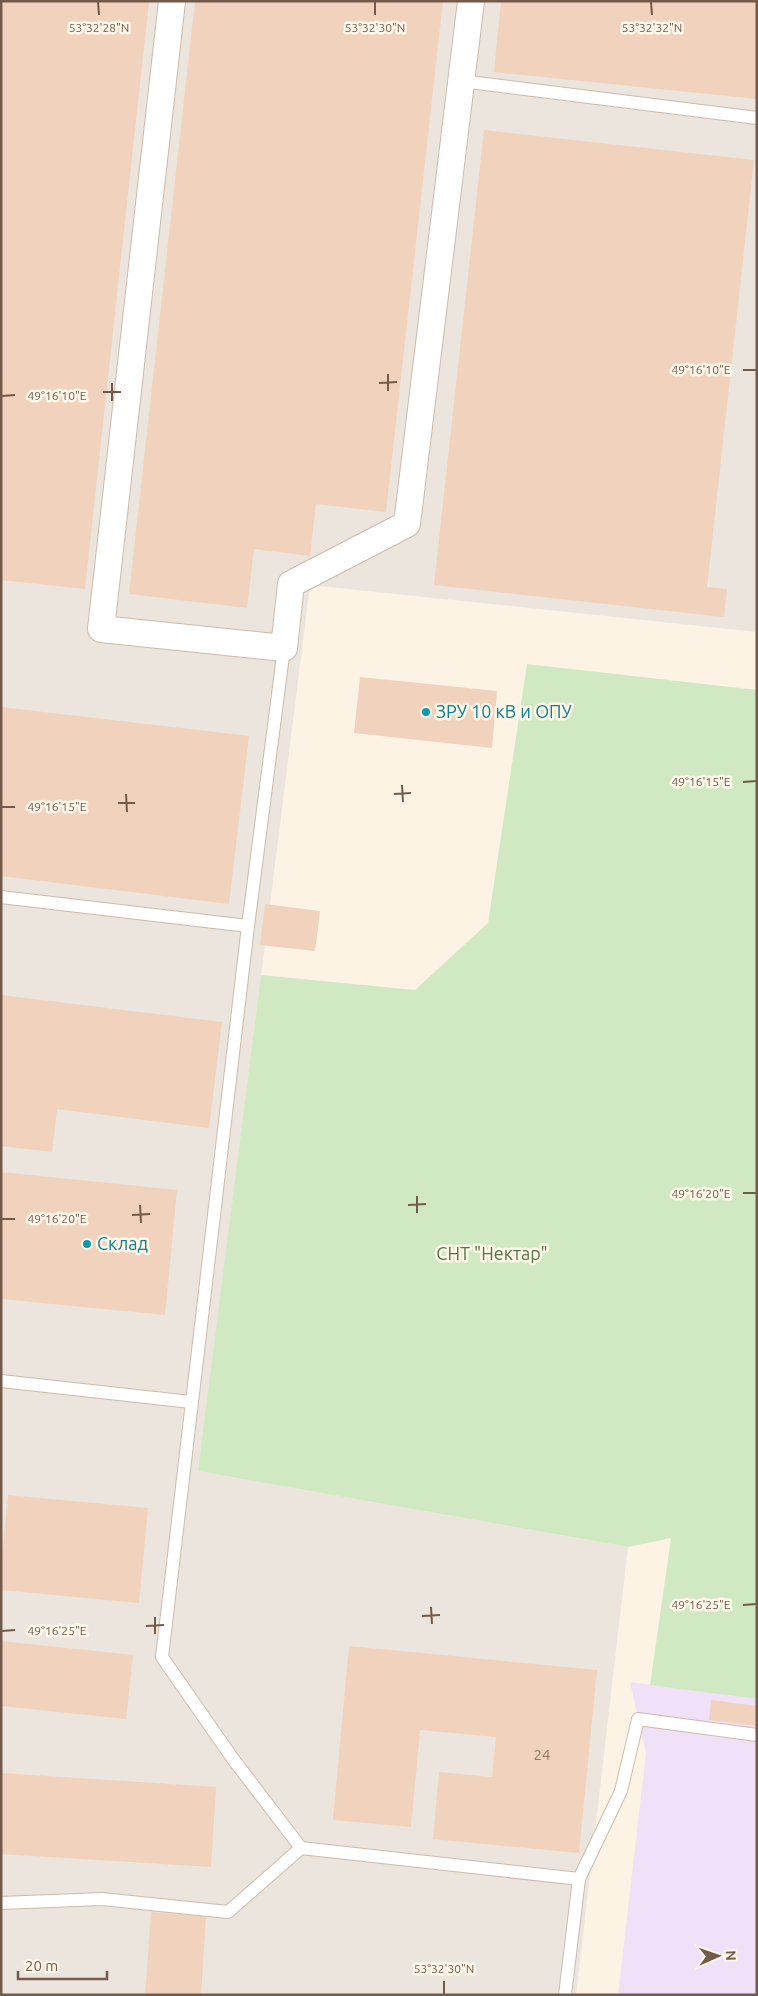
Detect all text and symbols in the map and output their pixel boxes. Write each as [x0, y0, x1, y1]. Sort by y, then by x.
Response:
text: 53°32'28"N [69, 21, 129, 34]
text: 53°32'30"N [345, 21, 405, 34]
text: 53°32'32"N [622, 21, 682, 34]
text: 49°16'10"E [672, 363, 731, 376]
text: 49°16'10"E [28, 389, 87, 402]
place label: ЗРУ 10 кВ и ОПУ [436, 701, 572, 721]
marker: ЗРУ 10 кВ и ОПУ [420, 706, 432, 718]
text: 49°16'15"E [672, 775, 731, 788]
text: 49°16'15"E [28, 800, 87, 813]
text: 49°16'20"E [672, 1187, 731, 1200]
text: 49°16'20"E [28, 1212, 87, 1225]
place label: Склад [97, 1233, 148, 1253]
marker: Склад [81, 1238, 93, 1250]
park label: СНТ "Нектар" [436, 1243, 548, 1263]
text: 49°16'25"E [672, 1598, 731, 1611]
text: 49°16'25"E [28, 1624, 87, 1637]
house number: 24 [534, 1746, 550, 1763]
north arrow [693, 1931, 743, 1981]
scale bar [18, 1948, 106, 1980]
text: N [723, 1950, 739, 1961]
text: 20 m [25, 1957, 58, 1974]
text: 53°32'30"N [414, 1962, 474, 1975]

